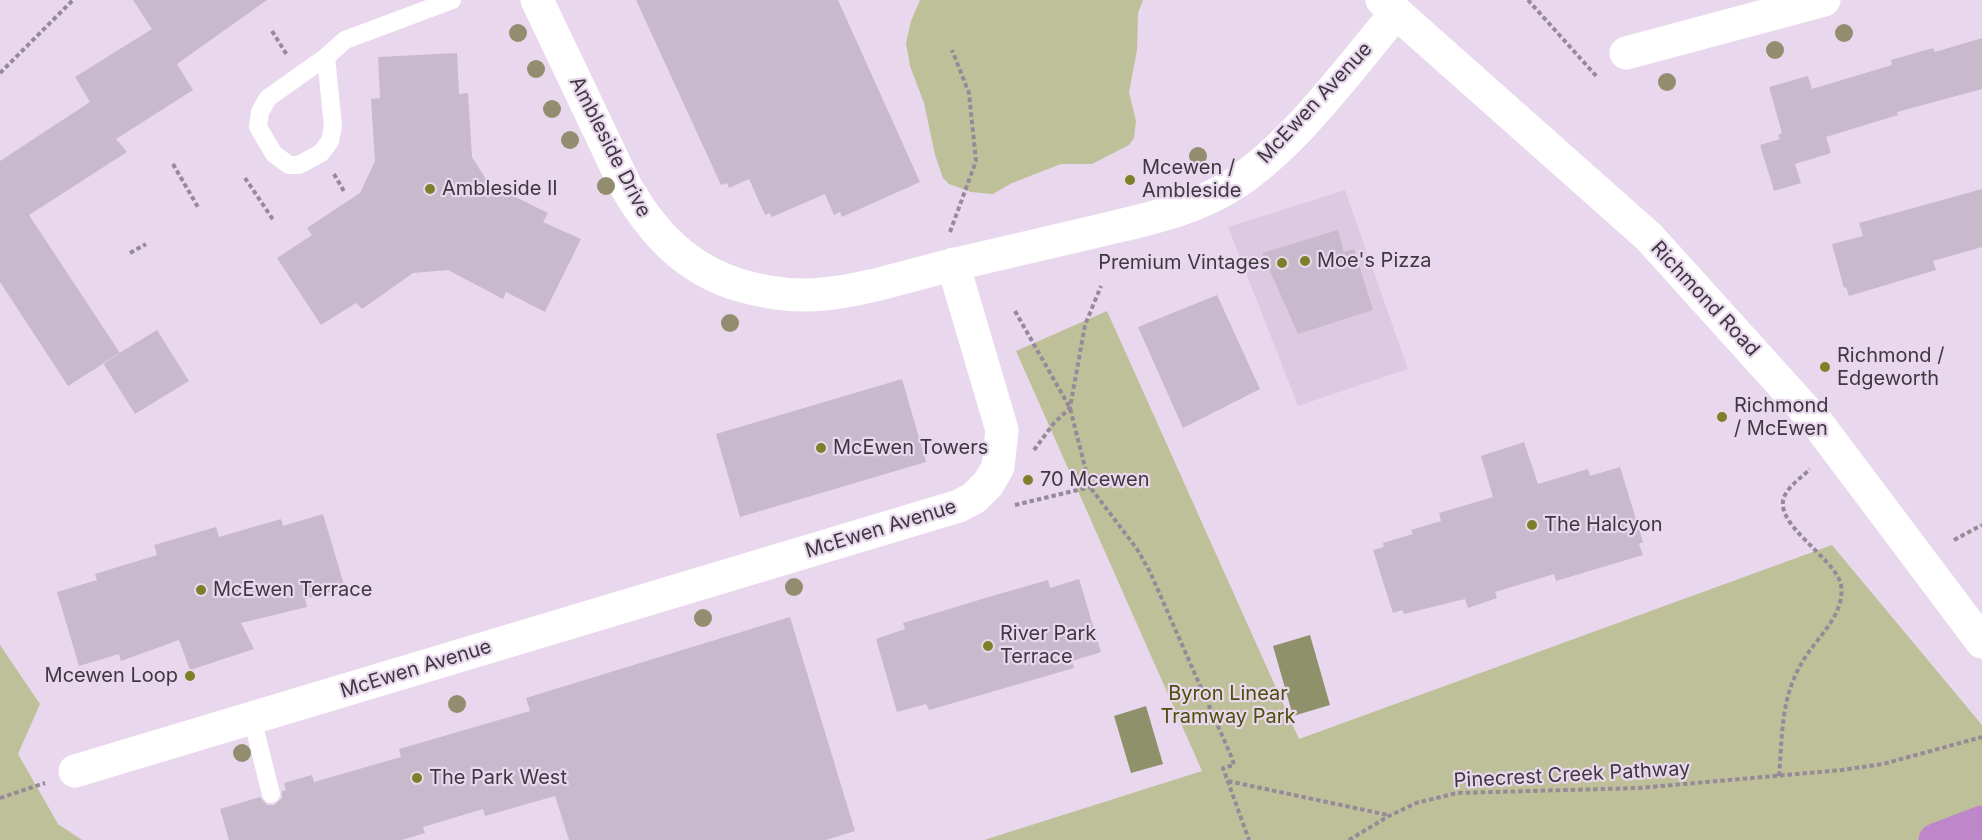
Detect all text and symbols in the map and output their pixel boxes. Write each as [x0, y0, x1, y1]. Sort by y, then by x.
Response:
street label: McEwen Avenue [1253, 37, 1377, 169]
street label: Ambleside Drive [564, 73, 656, 221]
place label: Mcewen / Ambleside [1142, 156, 1241, 203]
marker: Mcewen / Ambleside [1123, 173, 1137, 187]
place label: Ambleside II [442, 177, 558, 201]
marker: Ambleside II [423, 182, 437, 196]
street label: Richmond Road [1646, 237, 1764, 361]
place label: Moe's Pizza [1317, 249, 1432, 273]
place label: Premium Vintages [1098, 251, 1270, 275]
marker: Moe's Pizza [1298, 254, 1312, 268]
marker: Premium Vintages [1275, 256, 1289, 270]
place label: Richmond / Edgeworth [1837, 344, 1944, 391]
marker: Richmond / Edgeworth [1818, 360, 1832, 374]
place label: Richmond / McEwen [1734, 394, 1829, 441]
marker: Richmond / McEwen [1715, 410, 1729, 424]
place label: McEwen Towers [833, 436, 988, 460]
marker: McEwen Towers [814, 441, 828, 455]
place label: 70 Mcewen [1040, 468, 1150, 492]
marker: 70 Mcewen [1021, 473, 1035, 487]
street label: McEwen Avenue [802, 495, 960, 563]
place label: The Halcyon [1544, 513, 1663, 537]
marker: The Halcyon [1525, 518, 1539, 532]
place label: McEwen Terrace [213, 578, 372, 602]
marker: McEwen Terrace [194, 583, 208, 597]
place label: River Park Terrace [1000, 622, 1096, 669]
street label: McEwen Avenue [337, 635, 495, 703]
marker: River Park Terrace [981, 639, 995, 653]
place label: Mcewen Loop [45, 664, 178, 688]
marker: Mcewen Loop [183, 669, 197, 683]
park label: Byron Linear Tramway Park [1160, 682, 1296, 729]
street label: Pinecrest Creek Pathway [1453, 757, 1691, 793]
place label: The Park West [429, 766, 567, 790]
marker: The Park West [410, 771, 424, 785]

